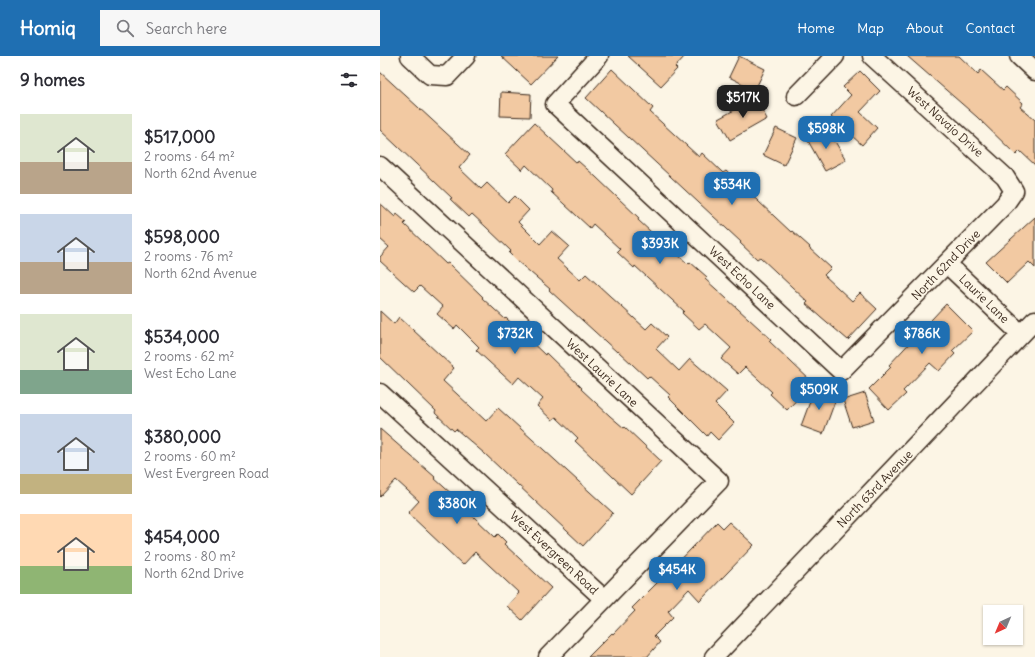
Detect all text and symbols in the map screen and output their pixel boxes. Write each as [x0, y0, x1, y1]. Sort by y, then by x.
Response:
search box [100, 10, 380, 46]
text: Homiq [20, 16, 76, 40]
icon: search [114, 17, 136, 39]
text: Search here [146, 19, 227, 38]
text: Home [797, 19, 835, 37]
text: Map [857, 19, 884, 37]
text: About [906, 19, 944, 37]
text: Contact [966, 19, 1015, 37]
text: 9 homes [20, 69, 85, 91]
icon: filters [338, 69, 360, 91]
street label: West Navajo Drive [904, 83, 987, 160]
pin: $517K [715, 85, 771, 119]
text: $517K [726, 89, 760, 106]
pin: $598K [798, 116, 854, 150]
text: $598K [807, 120, 845, 137]
text: $517,000 [144, 126, 215, 148]
icon: home [52, 130, 100, 178]
text: 2 rooms · 64 m² [144, 148, 235, 165]
text: North 62nd Avenue [144, 165, 257, 182]
pin: $534K [704, 172, 760, 206]
text: $534K [713, 176, 751, 193]
text: $598,000 [144, 226, 220, 248]
street label: North 62nd Drive [908, 226, 983, 303]
icon: home [52, 230, 100, 278]
pin: $393K [632, 231, 688, 265]
text: $393K [641, 235, 679, 252]
street label: West Echo Lane [706, 243, 779, 312]
text: 2 rooms · 76 m² [144, 248, 233, 265]
text: North 62nd Avenue [144, 265, 257, 282]
street label: Laurie Lane [956, 271, 1013, 326]
pin: $732K [487, 321, 543, 355]
pin: $786K [894, 321, 950, 355]
text: $732K [497, 325, 533, 342]
text: $786K [904, 325, 940, 342]
text: $534,000 [144, 326, 220, 348]
icon: home [52, 330, 100, 378]
street label: West Laurie Lane [563, 335, 642, 410]
text: 2 rooms · 62 m² [144, 348, 234, 365]
text: West Echo Lane [144, 365, 237, 382]
pin: $509K [791, 377, 847, 411]
text: $509K [800, 381, 838, 398]
text: $380,000 [144, 426, 221, 448]
icon: home [52, 430, 100, 478]
street label: North 63rd Avenue [834, 447, 916, 531]
text: 2 rooms · 60 m² [144, 448, 236, 465]
text: West Evergreen Road [144, 465, 269, 482]
pin: $380K [429, 491, 485, 525]
text: $380K [438, 495, 476, 512]
street label: West Evergreen Road [507, 508, 602, 597]
text: $454,000 [144, 526, 220, 548]
icon: home [52, 530, 100, 578]
text: 2 rooms · 80 m² [144, 548, 236, 565]
pin: $454K [649, 557, 705, 591]
text: $454K [658, 561, 696, 578]
text: North 62nd Drive [144, 565, 244, 582]
north arrow [983, 605, 1023, 645]
map controls [983, 605, 1023, 645]

